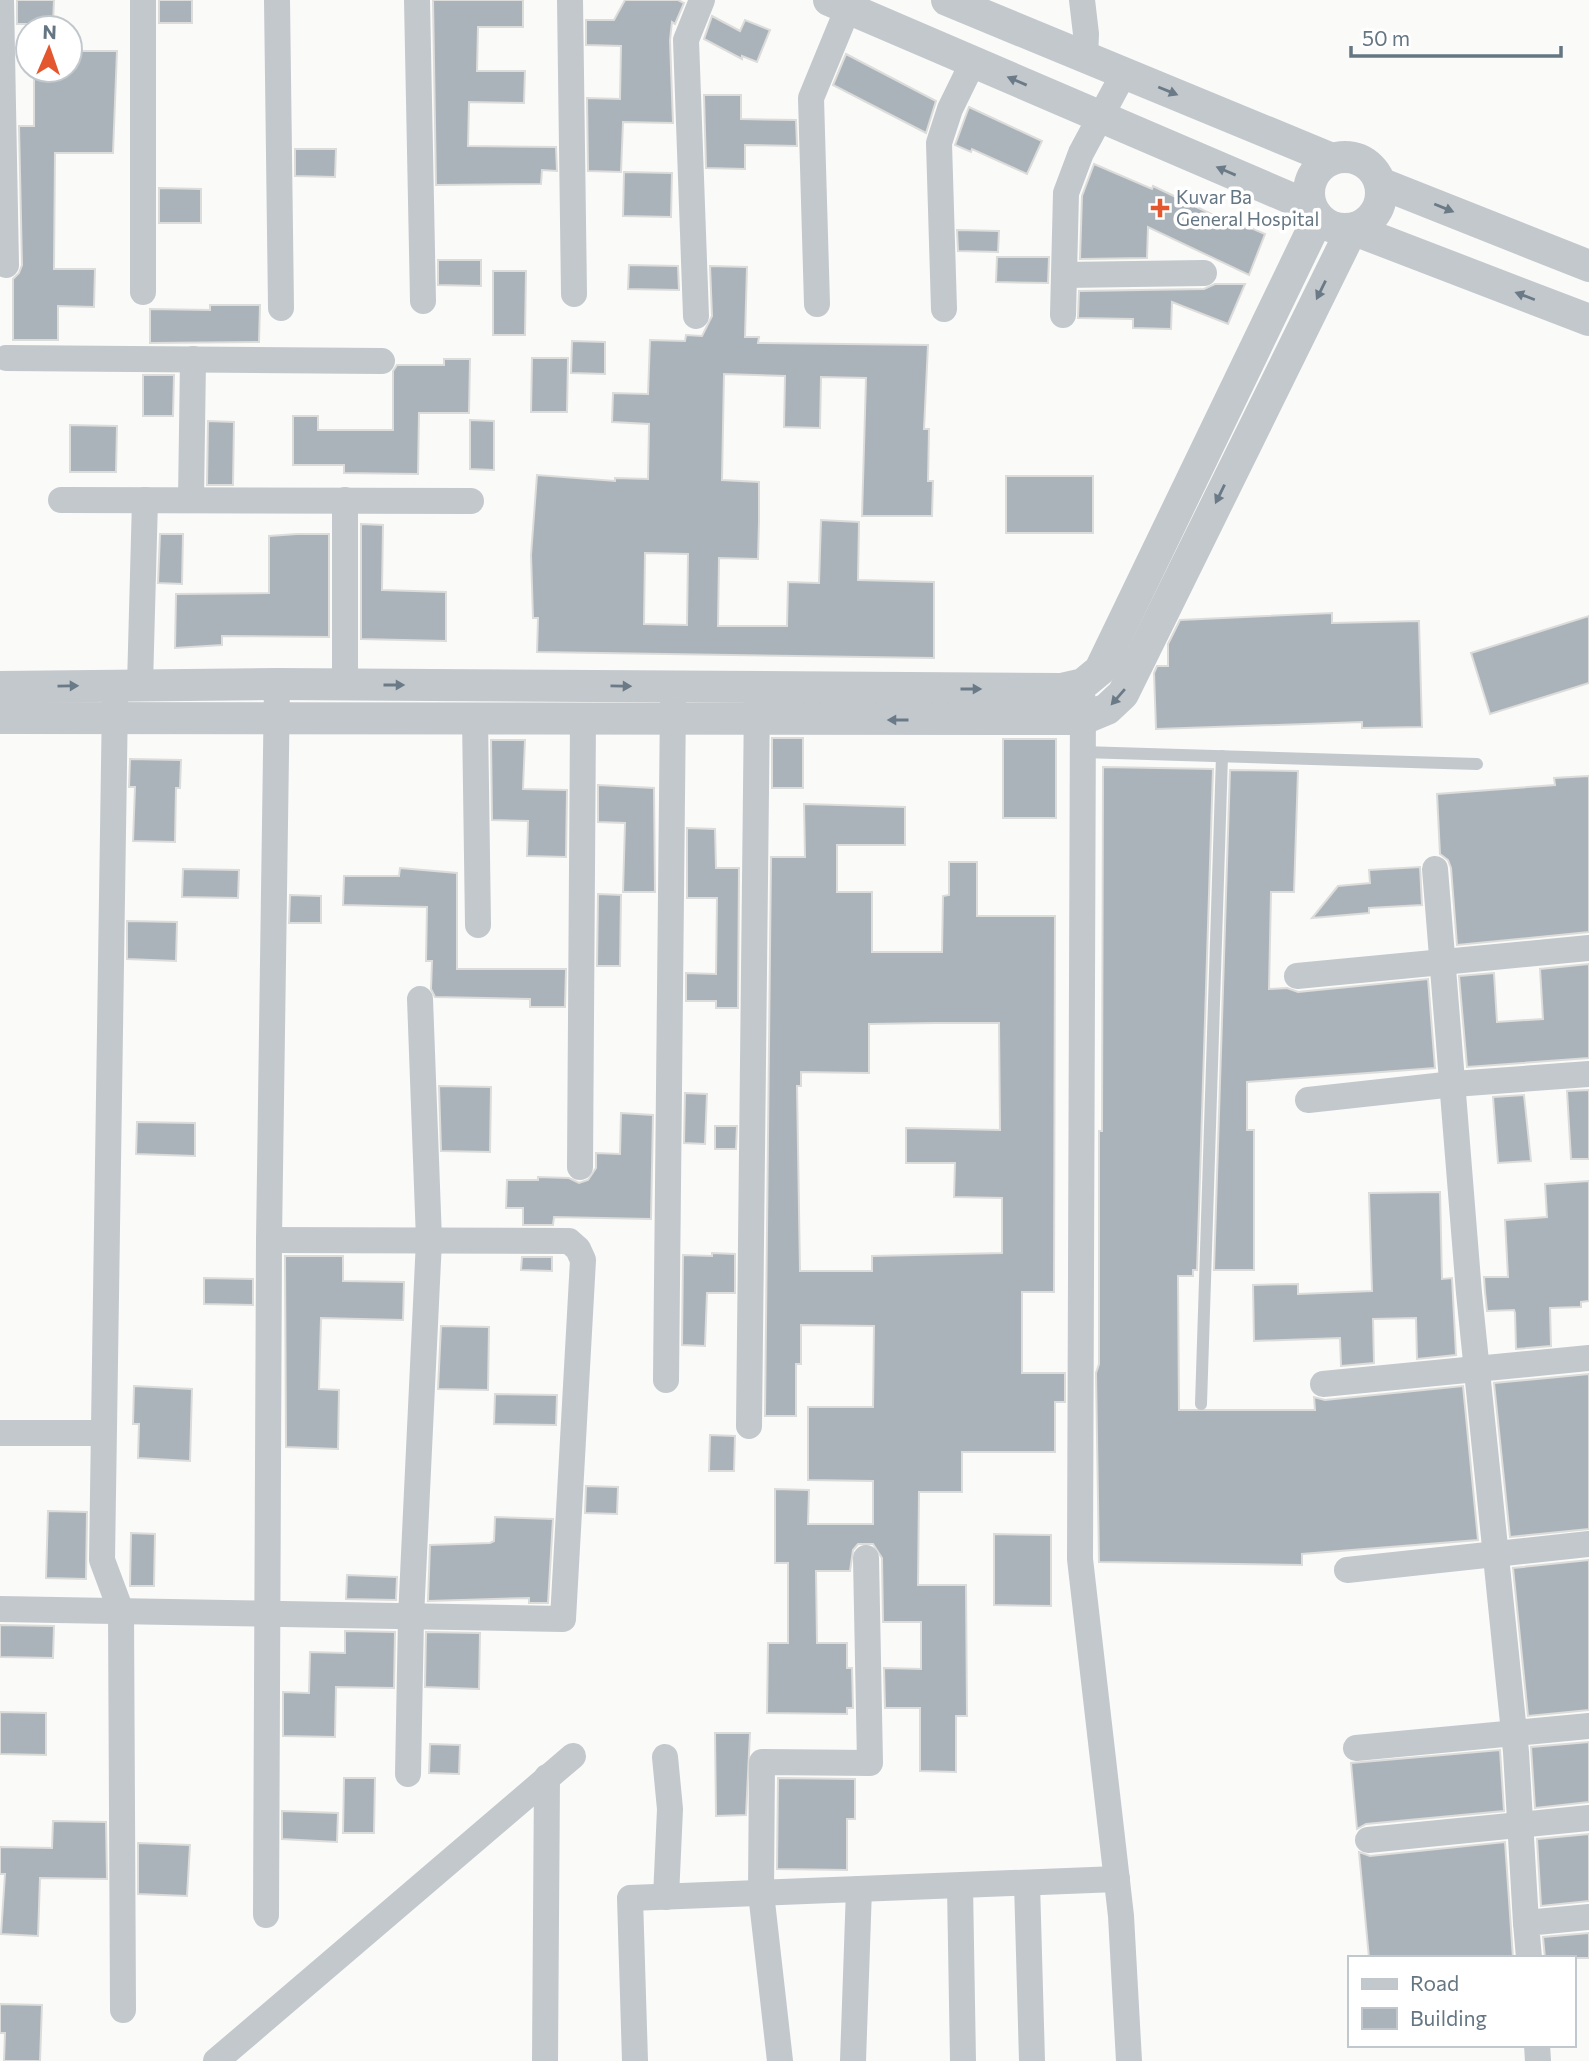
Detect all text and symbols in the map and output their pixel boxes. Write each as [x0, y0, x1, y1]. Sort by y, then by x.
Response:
north arrow [14, 14, 84, 84]
scale bar [1351, 14, 1561, 58]
text: N [42, 20, 57, 43]
text: 50 m [1362, 25, 1410, 50]
one-way arrow [1006, 75, 1027, 86]
one-way arrow [1158, 86, 1179, 97]
one-way arrow [1215, 165, 1236, 176]
place label: Kuvar Ba General Hospital [1176, 185, 1319, 230]
marker: Kuvar Ba General Hospital [1150, 198, 1170, 218]
one-way arrow [1434, 202, 1455, 213]
one-way arrow [1316, 280, 1327, 300]
one-way arrow [1515, 290, 1536, 301]
one-way arrow [1215, 484, 1226, 504]
one-way arrow [383, 679, 405, 691]
one-way arrow [57, 680, 79, 692]
one-way arrow [610, 681, 632, 692]
one-way arrow [960, 683, 982, 695]
one-way arrow [1110, 688, 1126, 706]
one-way arrow [887, 714, 909, 726]
legend [1348, 1956, 1575, 2047]
text: Road [1410, 1970, 1459, 1995]
text: Building [1410, 2005, 1487, 2030]

